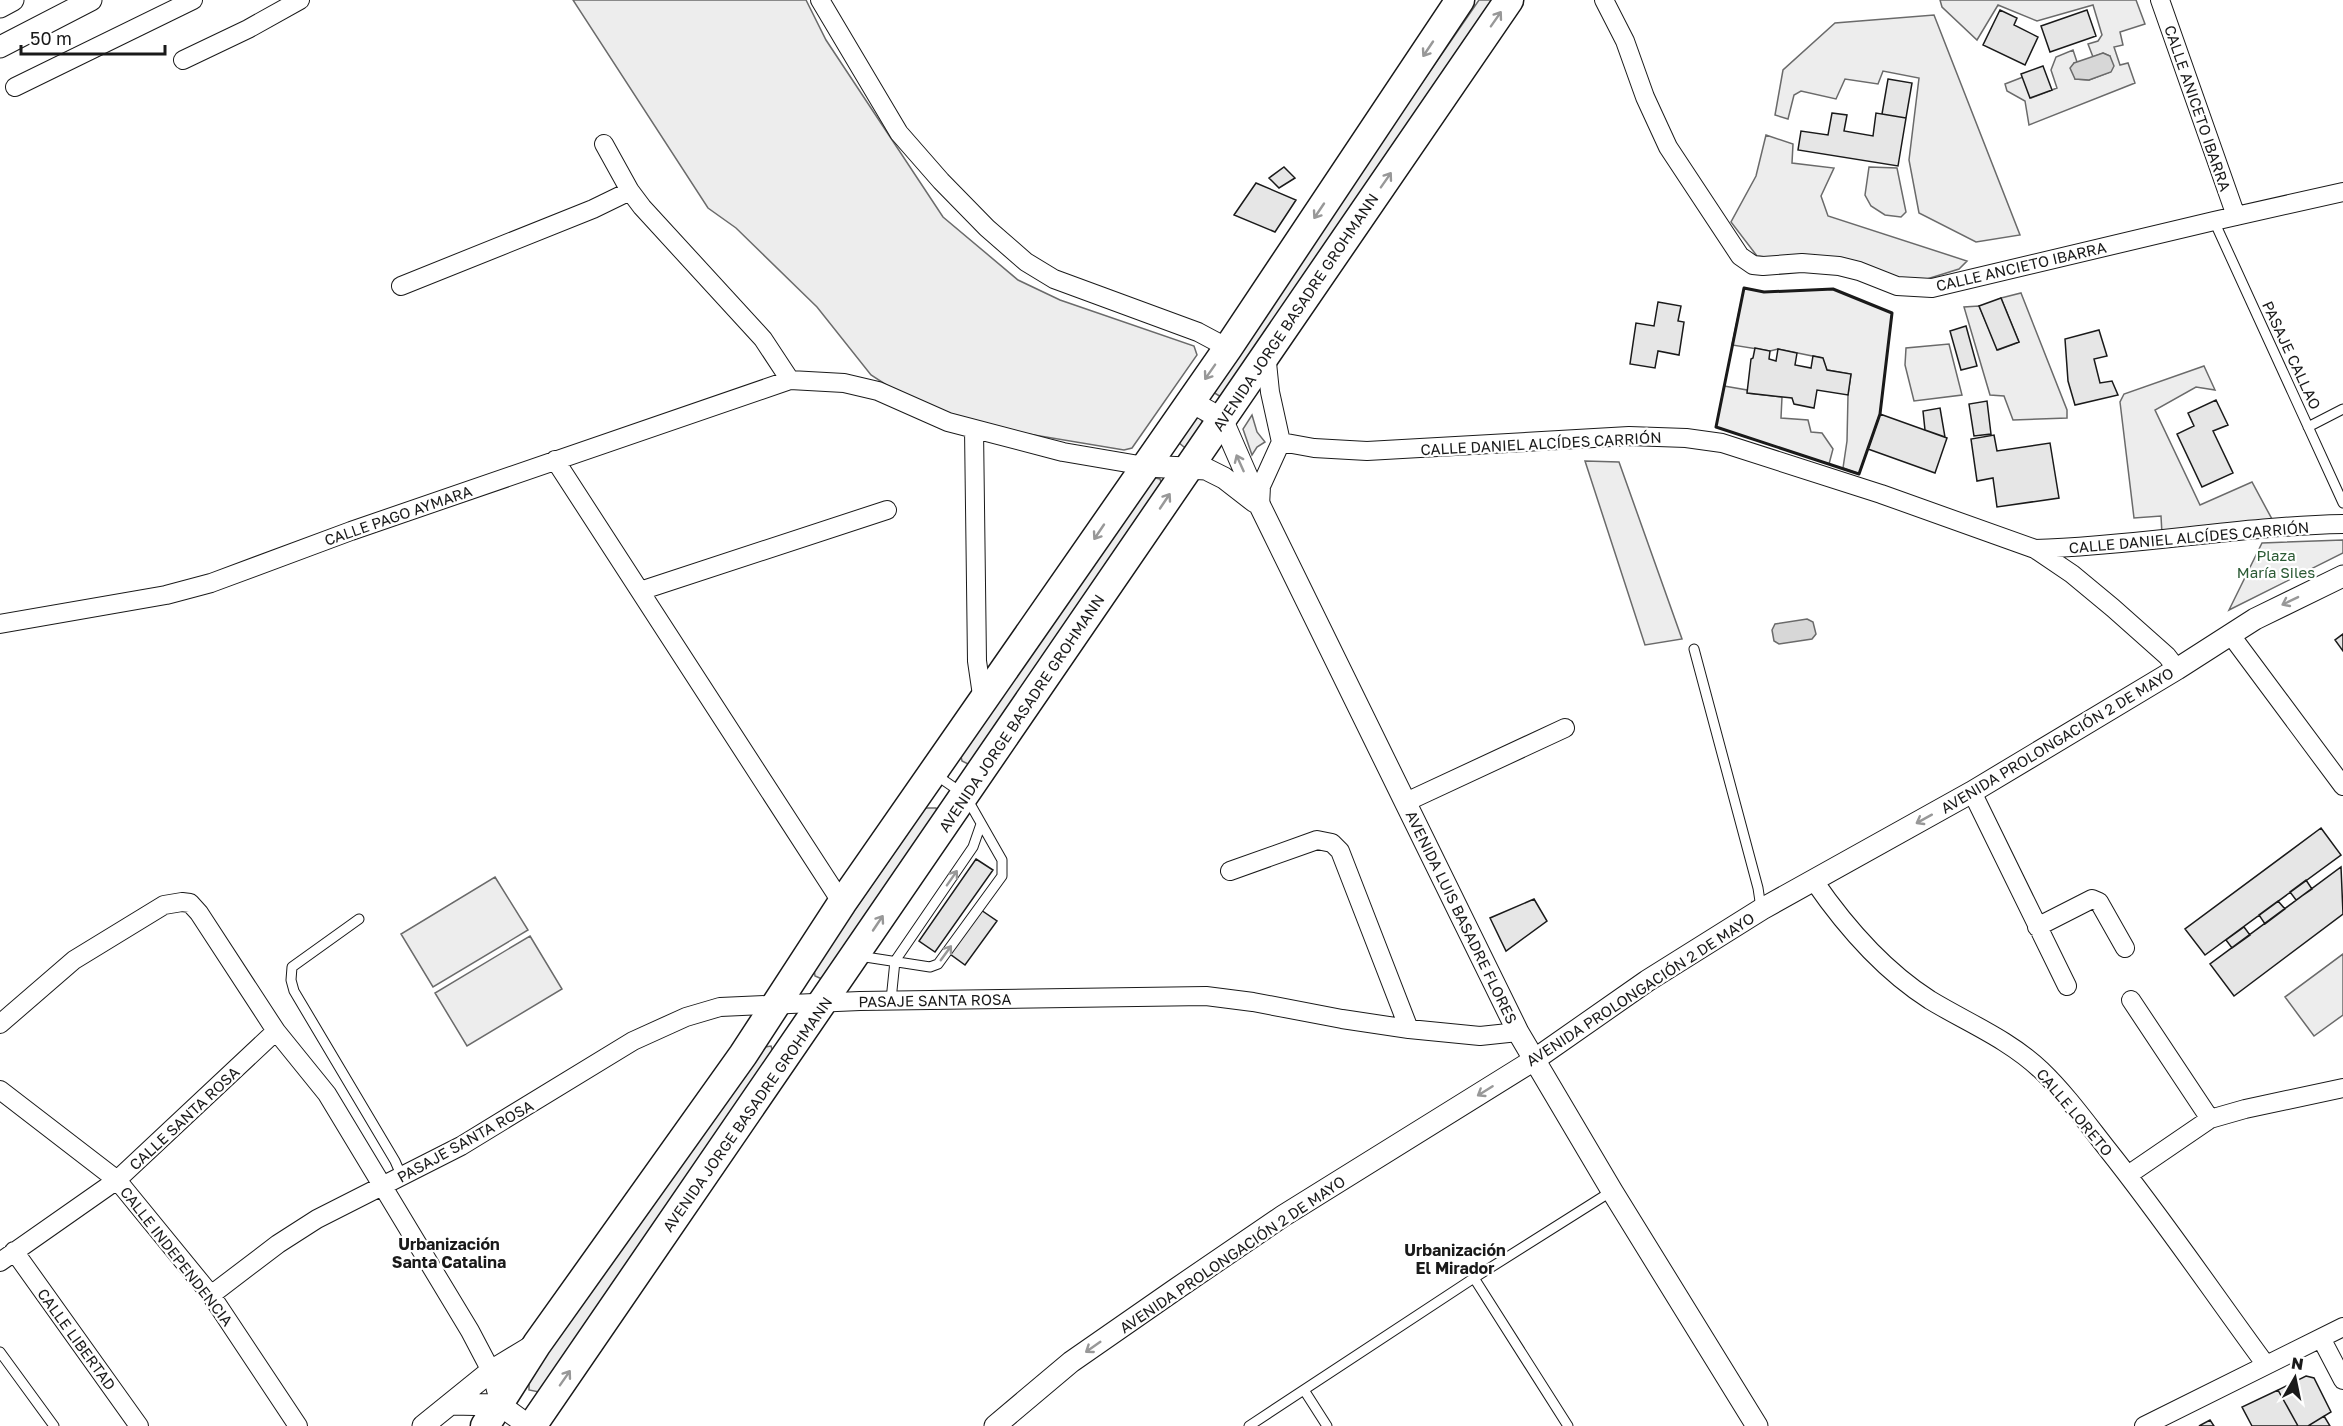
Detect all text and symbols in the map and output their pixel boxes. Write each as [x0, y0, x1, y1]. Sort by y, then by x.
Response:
one-way arrow [1490, 11, 1502, 28]
scale bar [21, 18, 165, 56]
street label: CALLE ANICETO IBARRA [2161, 23, 2235, 193]
text: 50 m [30, 27, 72, 49]
one-way arrow [1422, 40, 1434, 56]
one-way arrow [1380, 172, 1392, 188]
street label: AVENIDA JORGE BASADRE GROHMANN [1208, 190, 1382, 434]
one-way arrow [1313, 202, 1325, 218]
street label: CALLE ANCIETO IBARRA [1934, 238, 2108, 294]
street label: PASAJE CALLAO [2259, 298, 2325, 412]
one-way arrow [1204, 364, 1216, 380]
street label: CALLE DANIEL ALCÍDES CARRIÓN [1420, 428, 1662, 458]
one-way arrow [1233, 454, 1245, 472]
street label: CALLE PAGO AYMARA [322, 481, 474, 549]
one-way arrow [1159, 494, 1171, 510]
street label: CALLE DANIEL ALCÍDES CARRIÓN [2068, 518, 2310, 556]
one-way arrow [1093, 524, 1105, 540]
park label: Plaza María Siles [2237, 546, 2315, 581]
street label: AVENIDA JORGE BASADRE GROHMANN [934, 591, 1108, 835]
one-way arrow [2282, 595, 2299, 607]
street label: AVENIDA PROLONGACIÓN 2 DE MAYO [1937, 663, 2177, 817]
street label: AVENIDA LUIS BASADRE FLORES [1402, 808, 1522, 1026]
one-way arrow [1916, 813, 1933, 825]
one-way arrow [946, 871, 958, 887]
street label: AVENIDA PROLONGACIÓN 2 DE MAYO [1523, 908, 1757, 1070]
one-way arrow [872, 915, 884, 932]
one-way arrow [940, 946, 952, 962]
street label: PASAJE SANTA ROSA [858, 990, 1012, 1010]
street label: AVENIDA JORGE BASADRE GROHMANN [658, 993, 836, 1235]
street label: CALLE SANTA ROSA [125, 1062, 243, 1174]
street label: CALLE LORETO [2033, 1065, 2117, 1159]
one-way arrow [1476, 1085, 1493, 1098]
street label: PASAJE SANTA ROSA [394, 1096, 536, 1186]
street label: AVENIDA PROLONGACIÓN 2 DE MAYO [1116, 1172, 1348, 1336]
street label: CALLE INDEPENDENCIA [117, 1183, 237, 1329]
district label: Urbanización Santa Catalina [392, 1234, 506, 1272]
district label: Urbanización El Mirador [1404, 1240, 1506, 1278]
street label: CALLE LIBERTAD [34, 1285, 120, 1393]
one-way arrow [1085, 1341, 1101, 1353]
north arrow [2265, 1348, 2325, 1408]
text: N [2290, 1352, 2305, 1374]
one-way arrow [559, 1370, 571, 1386]

